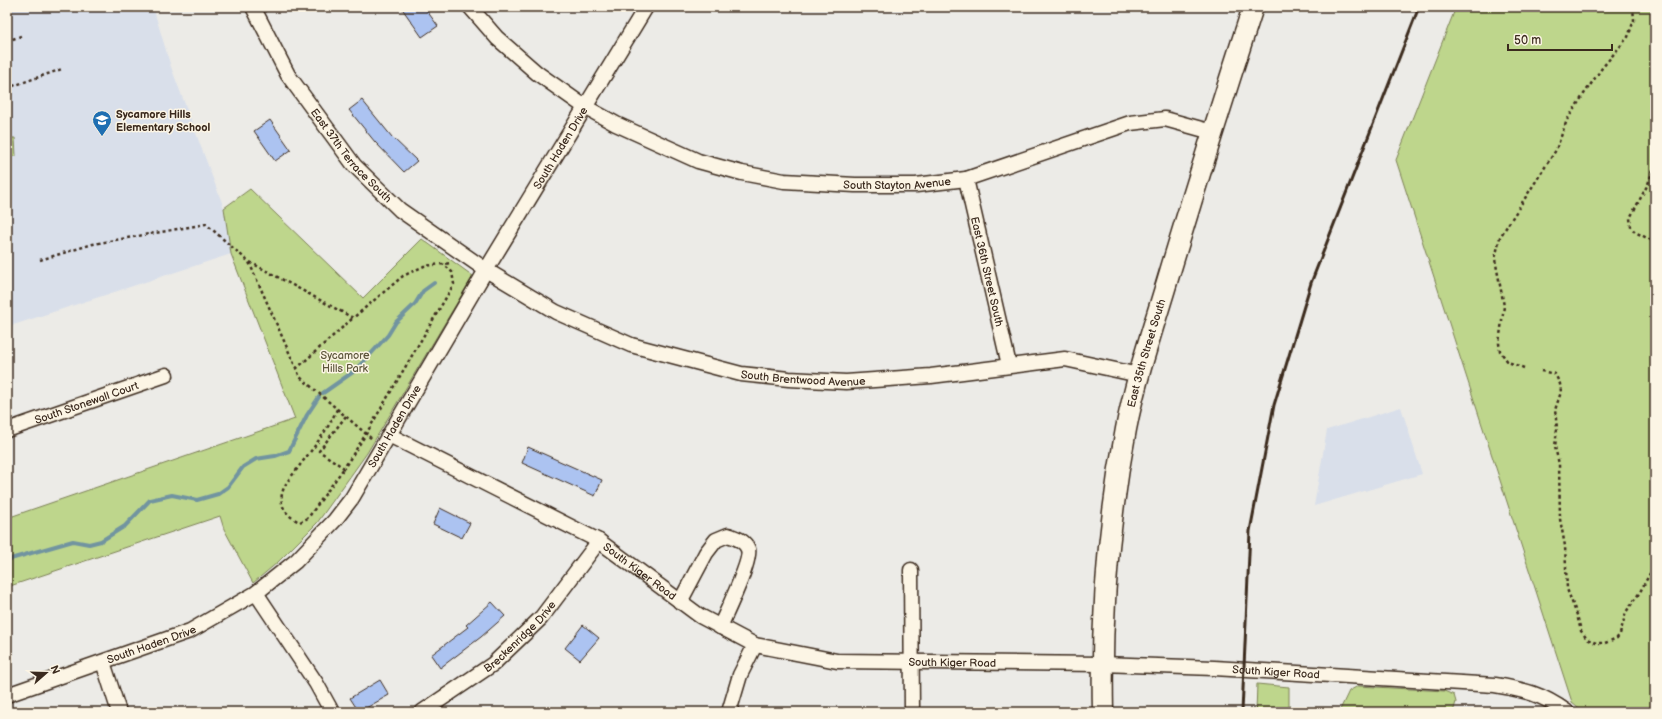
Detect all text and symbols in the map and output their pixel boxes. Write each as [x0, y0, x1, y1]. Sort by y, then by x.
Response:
scale bar [1508, 26, 1612, 52]
text: 50 m [1514, 33, 1541, 48]
street label: South Haden Drive [531, 104, 591, 192]
street label: East 37th Terrace South [308, 106, 394, 205]
place label: Sycamore Hills Elementary School [116, 108, 210, 134]
school or university icon: Sycamore Hills Elementary School [91, 109, 113, 137]
street label: South Stayton Avenue [843, 175, 952, 192]
street label: East 36th Street South [968, 215, 1006, 328]
street label: East 35th Street South [1125, 297, 1168, 409]
park label: Sycamore Hills Park [320, 349, 370, 375]
street label: South Brentwood Avenue [740, 368, 866, 389]
street label: South Stonewall Court [33, 379, 141, 427]
street label: South Haden Drive [365, 382, 424, 470]
street label: South Kiger Road [600, 540, 678, 603]
street label: Breckenridge Drive [481, 598, 559, 675]
street label: South Haden Drive [105, 623, 199, 667]
north arrow [26, 653, 66, 693]
street label: South Kiger Road [908, 656, 996, 670]
street label: South Kiger Road [1232, 663, 1320, 681]
text: N [47, 664, 62, 676]

